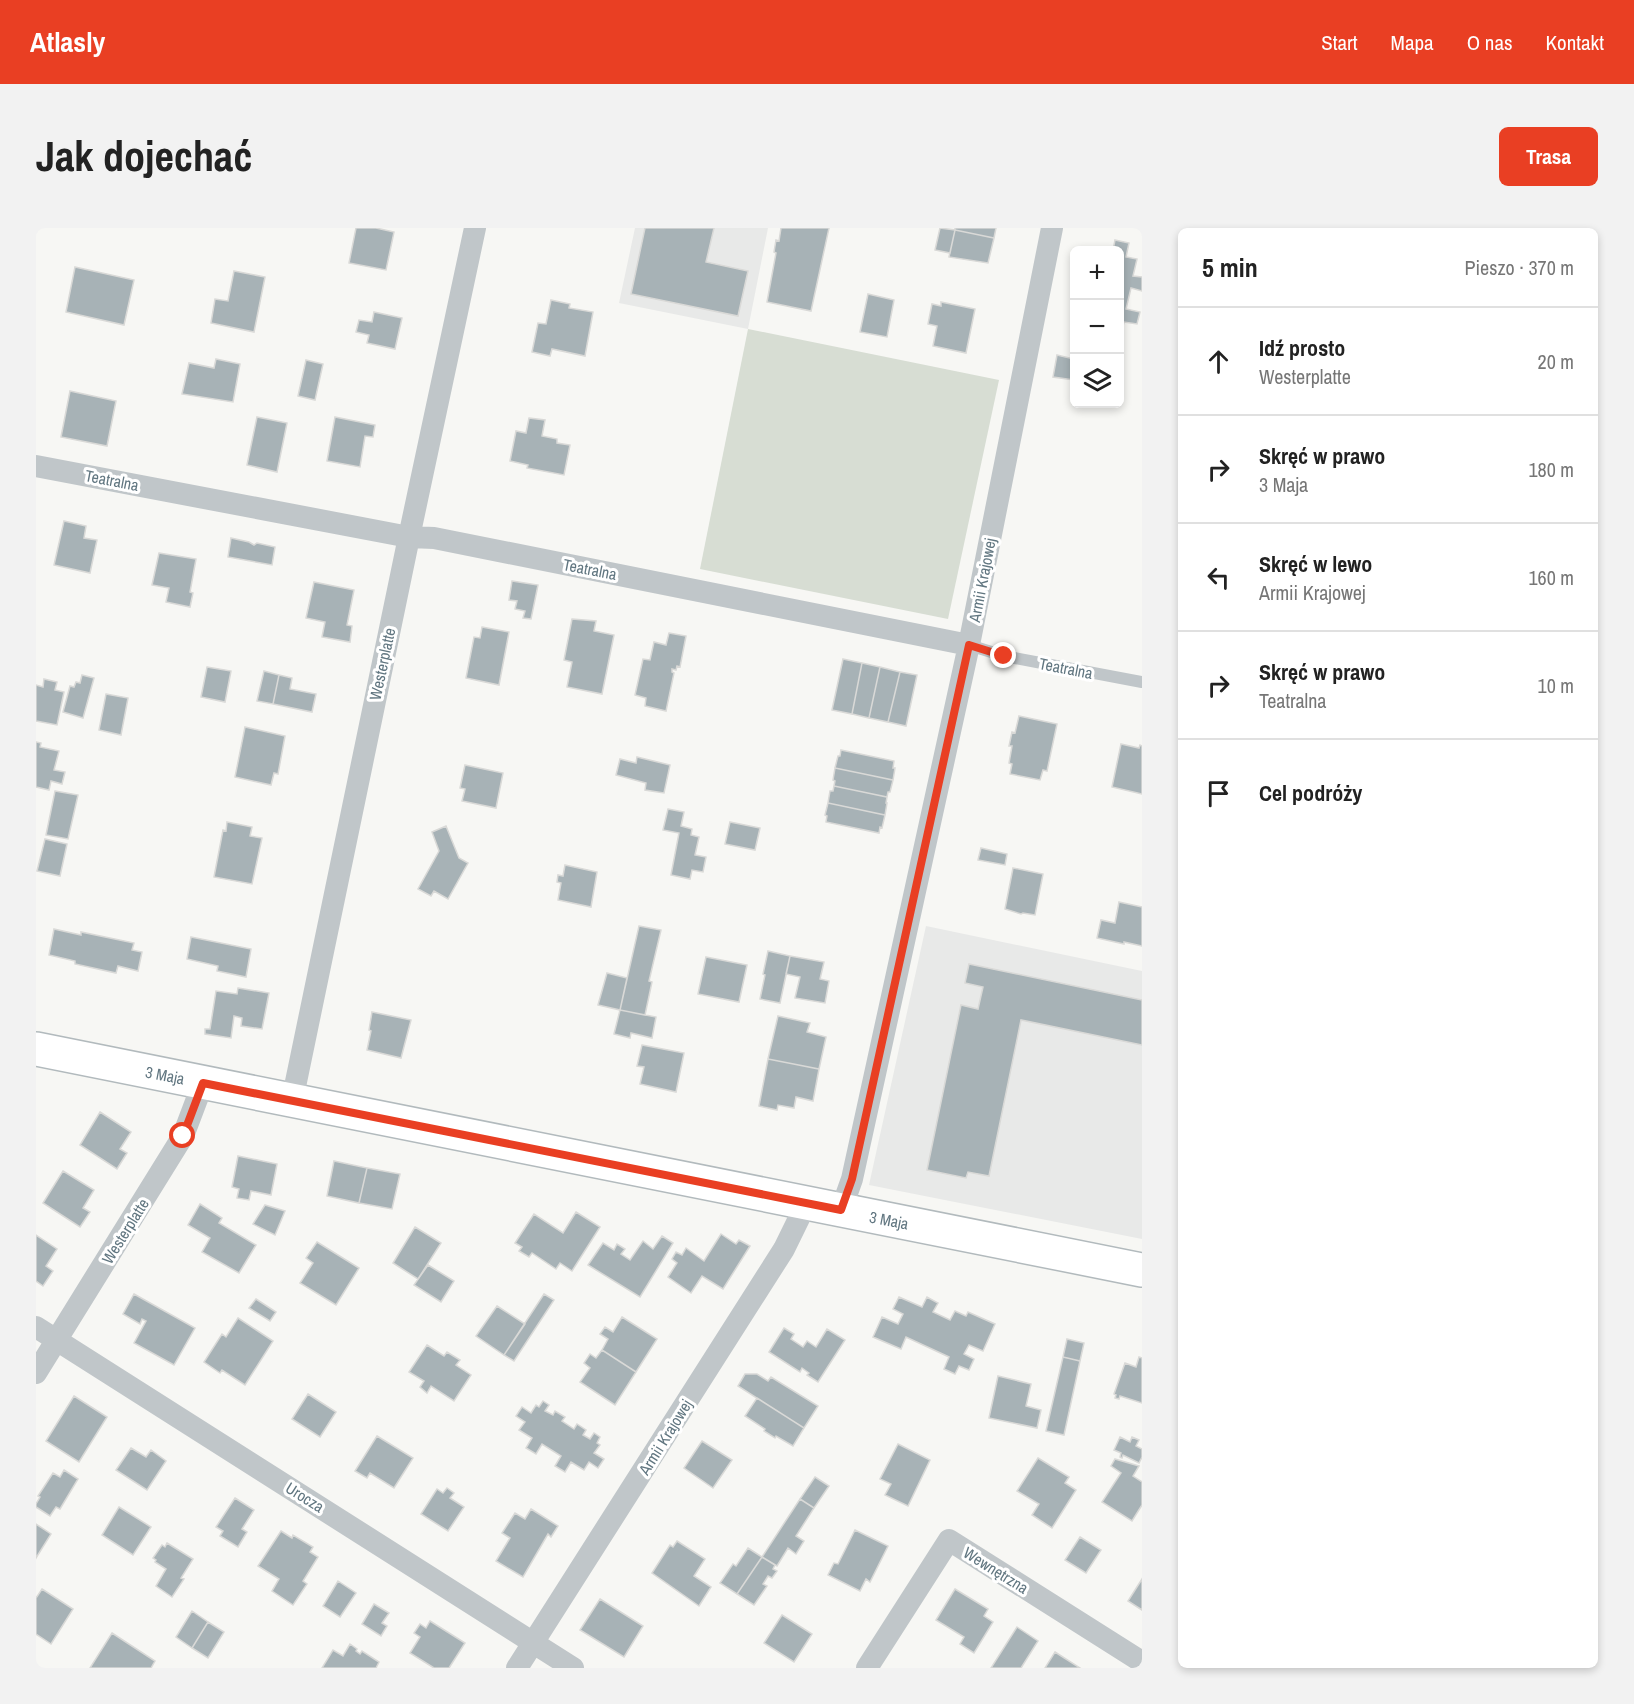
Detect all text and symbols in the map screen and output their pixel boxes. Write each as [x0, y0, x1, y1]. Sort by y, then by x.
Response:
text: Atlasly [30, 23, 105, 61]
text: Start [1321, 28, 1358, 57]
text: Mapa [1391, 28, 1434, 57]
text: O nas [1467, 28, 1513, 57]
text: Kontakt [1546, 28, 1604, 57]
button: Trasa [1499, 127, 1598, 186]
text: Jak dojechać [36, 128, 252, 184]
map controls [1070, 246, 1124, 408]
button: + [1070, 246, 1124, 300]
text: 5 min [1202, 250, 1258, 285]
text: Pieszo · 370 m [1465, 254, 1574, 281]
button: − [1070, 300, 1124, 354]
text: Idź prosto [1259, 333, 1345, 363]
icon: ahead [1202, 345, 1235, 378]
text: 20 m [1538, 348, 1574, 375]
button: layers [1070, 354, 1124, 408]
text: Westerplatte [1259, 363, 1351, 390]
text: Skręć w prawo [1259, 441, 1385, 471]
icon: right [1202, 453, 1235, 486]
text: 180 m [1528, 456, 1574, 483]
street label: Teatralna [83, 464, 141, 496]
text: 3 Maja [1259, 471, 1308, 498]
street label: Armii Krajowej [963, 536, 1001, 625]
text: Skręć w lewo [1259, 549, 1372, 579]
street label: Teatralna [561, 553, 619, 585]
icon: left [1202, 561, 1235, 594]
text: 160 m [1528, 564, 1574, 591]
text: Armii Krajowej [1259, 579, 1366, 606]
street label: Westerplatte [364, 626, 400, 702]
route end [990, 642, 1016, 668]
street label: Teatralna [1037, 652, 1095, 684]
text: Skręć w prawo [1259, 657, 1385, 687]
icon: right [1202, 669, 1235, 702]
text: 10 m [1538, 672, 1574, 699]
text: Teatralna [1259, 687, 1326, 714]
icon: arrive [1202, 777, 1235, 810]
text: Cel podróży [1259, 778, 1362, 808]
street label: 3 Maja [144, 1060, 187, 1090]
route start [169, 1122, 195, 1148]
street label: Westerplatte [96, 1194, 154, 1268]
street label: 3 Maja [868, 1205, 911, 1235]
street label: Armii Krajowej [633, 1395, 697, 1480]
street label: Urocza [282, 1477, 329, 1518]
street label: Wewnętrzna [959, 1541, 1033, 1599]

